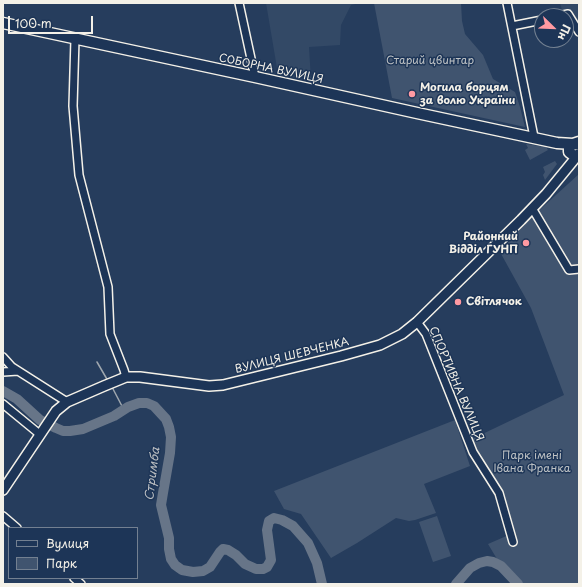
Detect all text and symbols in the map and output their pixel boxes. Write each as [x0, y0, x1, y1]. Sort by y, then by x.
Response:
scale bar [10, 8, 95, 34]
north arrow [534, 8, 574, 48]
text: 100 m [15, 14, 52, 32]
text: Пн [554, 22, 576, 43]
street label: СОБОРНА ВУЛИЦЯ [218, 51, 324, 87]
park label: Старий цвинтар [386, 54, 474, 68]
place label: Могила борцям за волю України [420, 81, 515, 107]
marker: Могила борцям за волю України [407, 89, 417, 99]
place label: Районний Відділ ГУНП [449, 230, 518, 256]
marker: Районний Відділ ГУНП [521, 238, 531, 248]
place label: Світлячок [466, 295, 522, 309]
marker: Світлячок [453, 297, 463, 307]
street label: СПОРТИВНА ВУЛИЦЯ [426, 325, 486, 443]
street label: ВУЛИЦЯ ШЕВЧЕНКА [234, 335, 350, 377]
water label: Стримба [143, 447, 163, 501]
park label: Парк імені Івана Франка [494, 449, 570, 475]
legend [8, 527, 138, 579]
text: Вулиця [46, 534, 89, 552]
text: Парк [46, 554, 77, 572]

